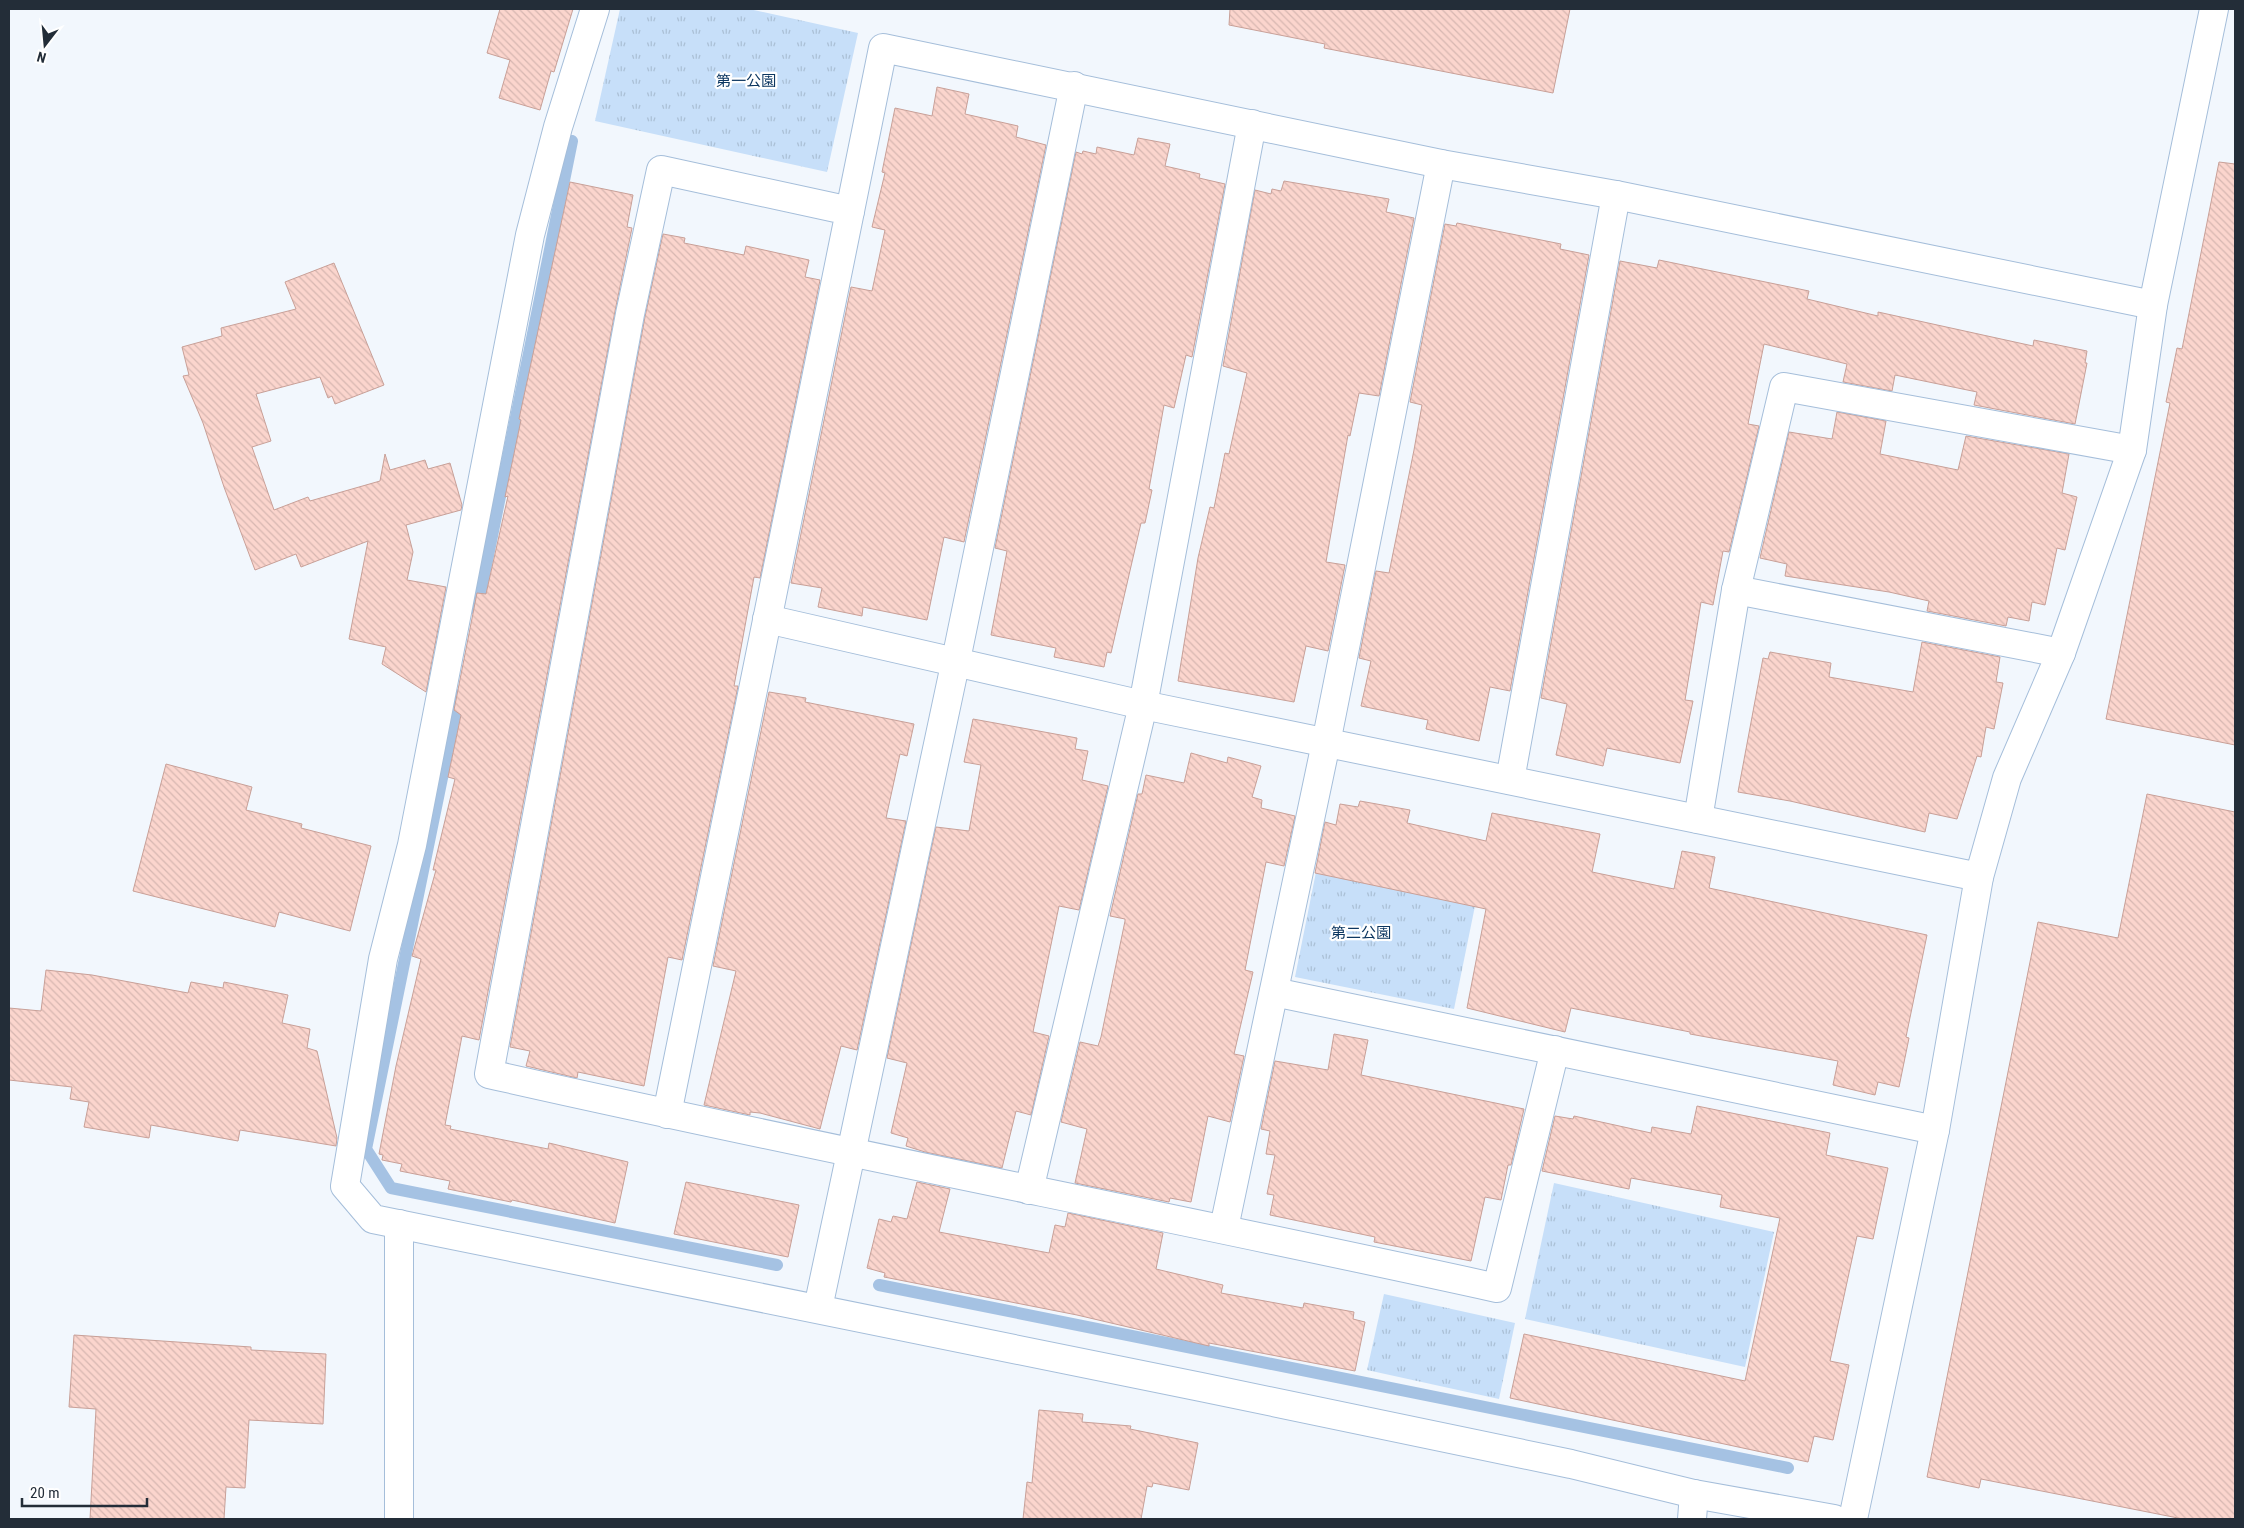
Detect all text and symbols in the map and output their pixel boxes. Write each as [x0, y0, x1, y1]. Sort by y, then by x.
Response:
north arrow [20, 20, 70, 70]
text: N [35, 49, 48, 66]
park label: 第一公園 [716, 72, 776, 90]
park label: 第二公園 [1331, 924, 1391, 942]
scale bar [22, 1476, 148, 1508]
text: 20 m [30, 1484, 60, 1502]

